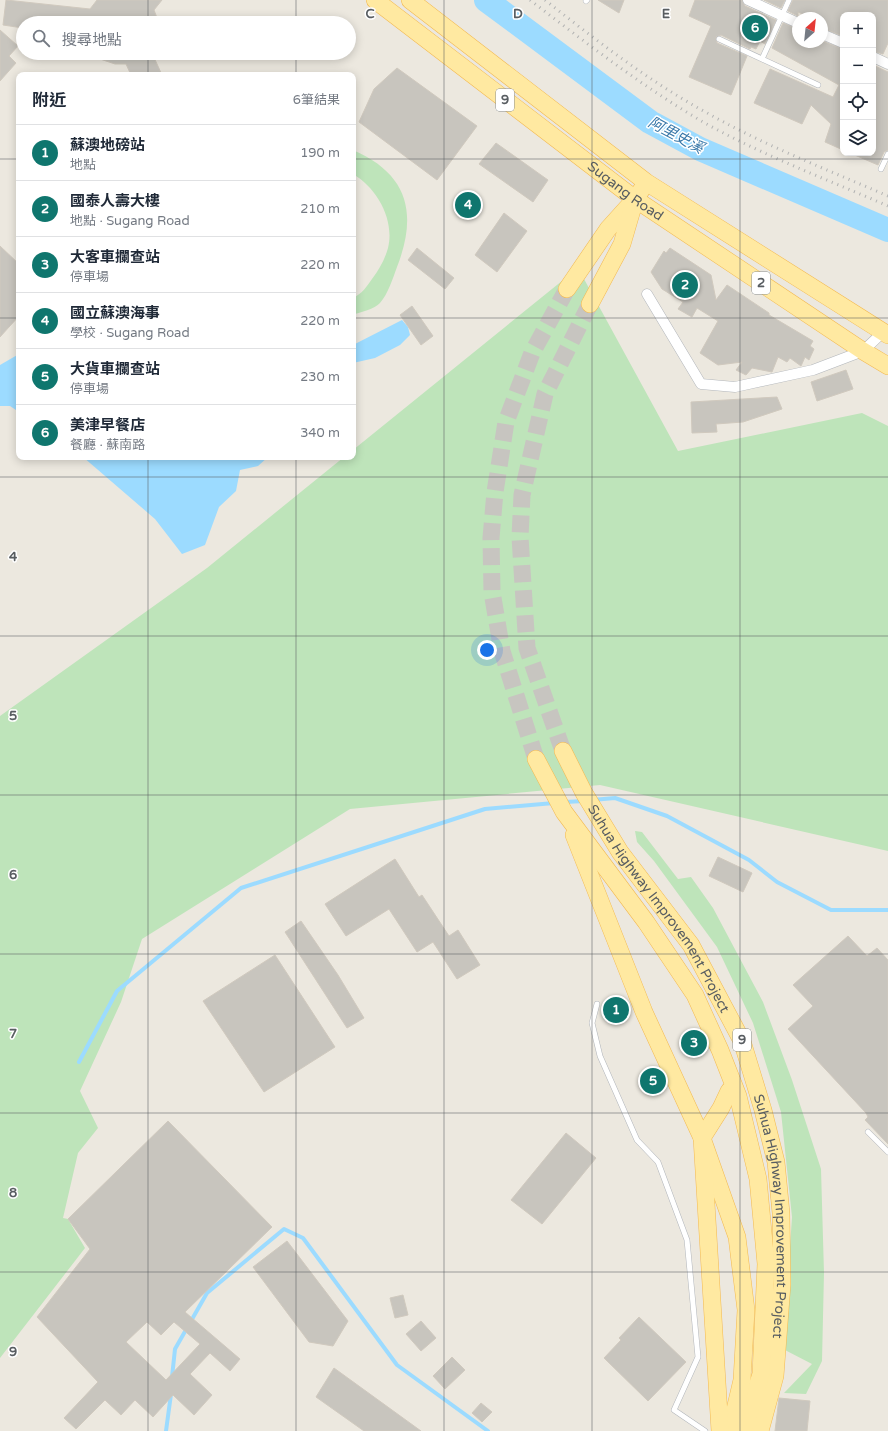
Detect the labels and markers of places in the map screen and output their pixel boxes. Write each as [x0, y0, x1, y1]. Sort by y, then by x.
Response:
pin: 6 [742, 13, 768, 43]
pin: 4 [455, 190, 481, 220]
pin: 2 [672, 270, 698, 300]
pin: 1 [603, 995, 629, 1025]
pin: 3 [681, 1028, 707, 1058]
pin: 5 [640, 1066, 666, 1096]

